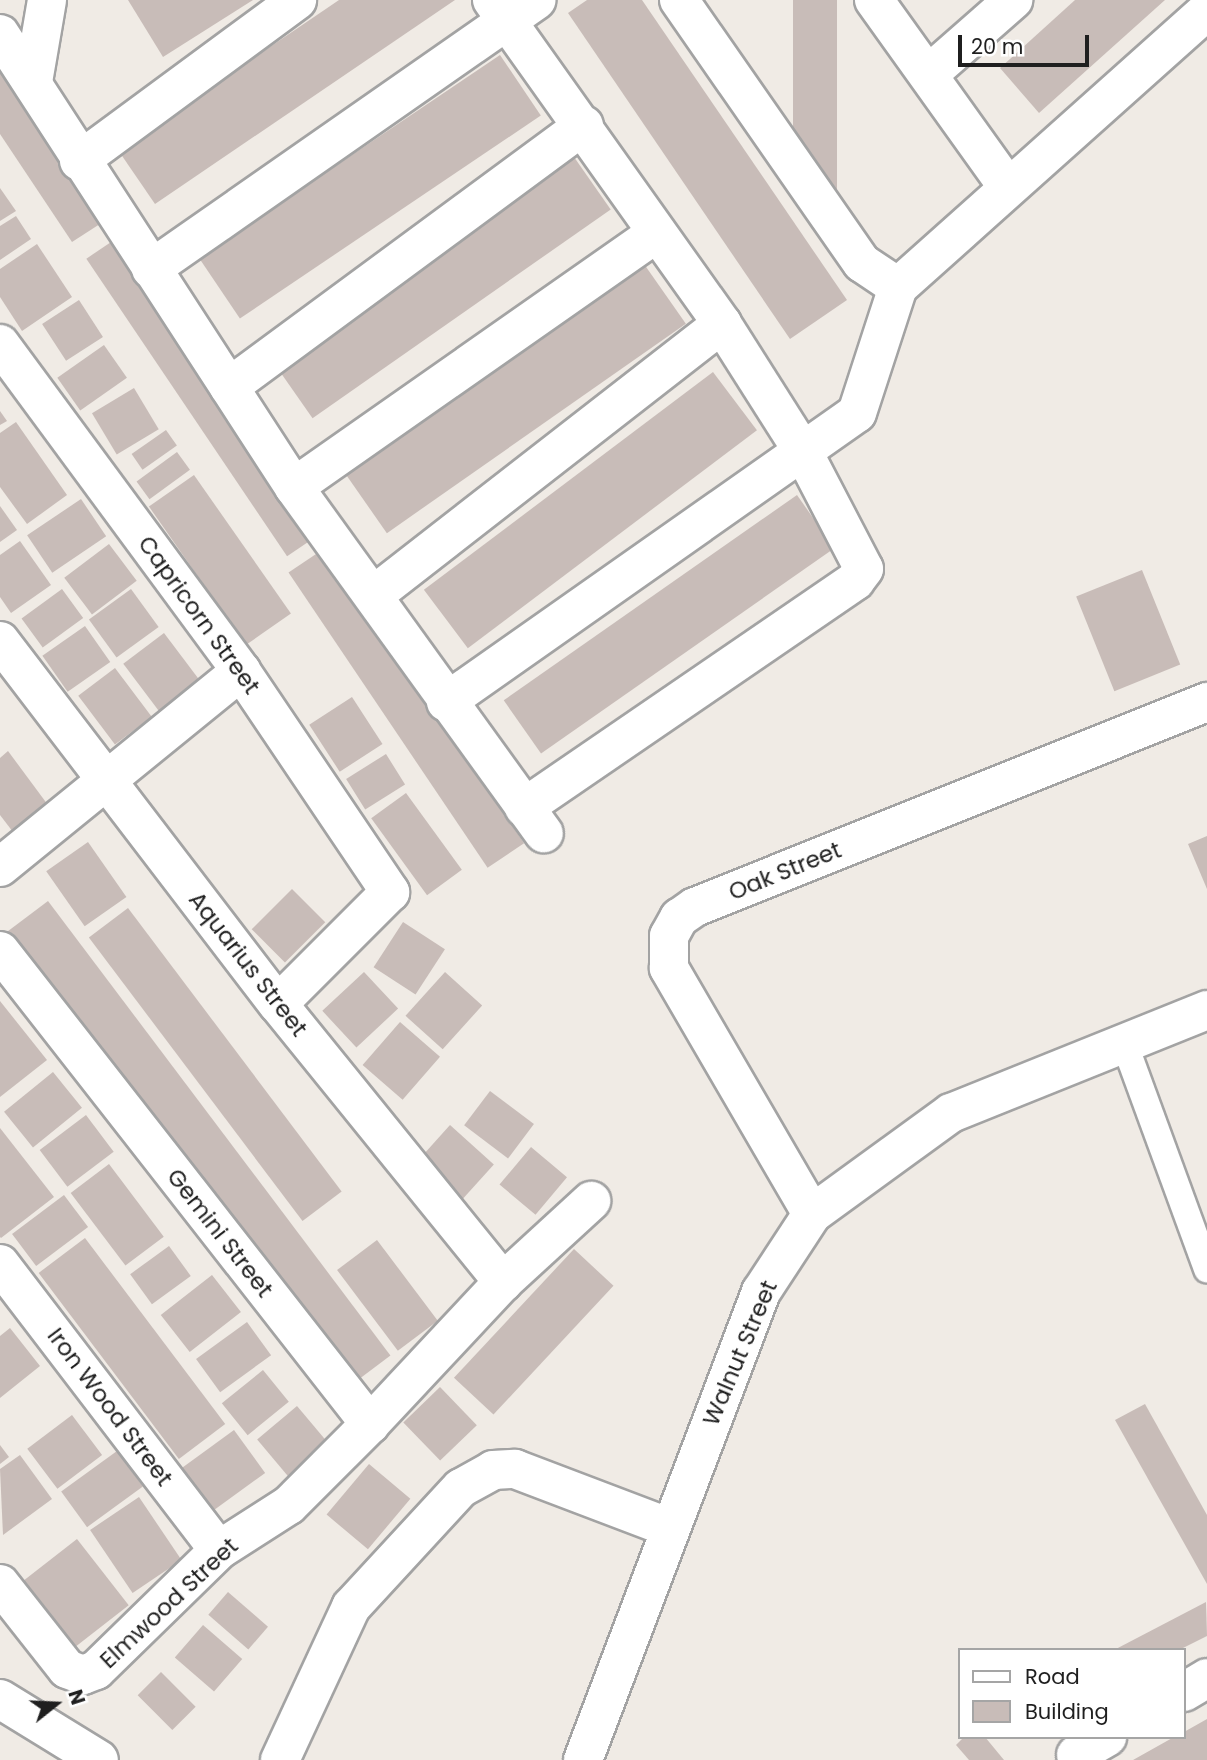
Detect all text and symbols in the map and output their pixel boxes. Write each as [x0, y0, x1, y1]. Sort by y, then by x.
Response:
scale bar [962, 21, 1093, 65]
text: 20 m [971, 32, 1024, 61]
street label: Capricorn Street [132, 531, 266, 699]
street label: Oak Street [725, 836, 845, 906]
street label: Aquarius Street [183, 886, 313, 1042]
street label: Gemini Street [161, 1163, 279, 1303]
street label: Walnut Street [697, 1276, 783, 1430]
street label: Iron Wood Street [42, 1323, 178, 1491]
street label: Elmwood Street [94, 1532, 244, 1674]
legend [958, 1648, 1186, 1739]
text: Road [1025, 1662, 1080, 1691]
north arrow [21, 1669, 91, 1739]
text: N [61, 1686, 91, 1708]
text: Building [1025, 1697, 1109, 1726]

